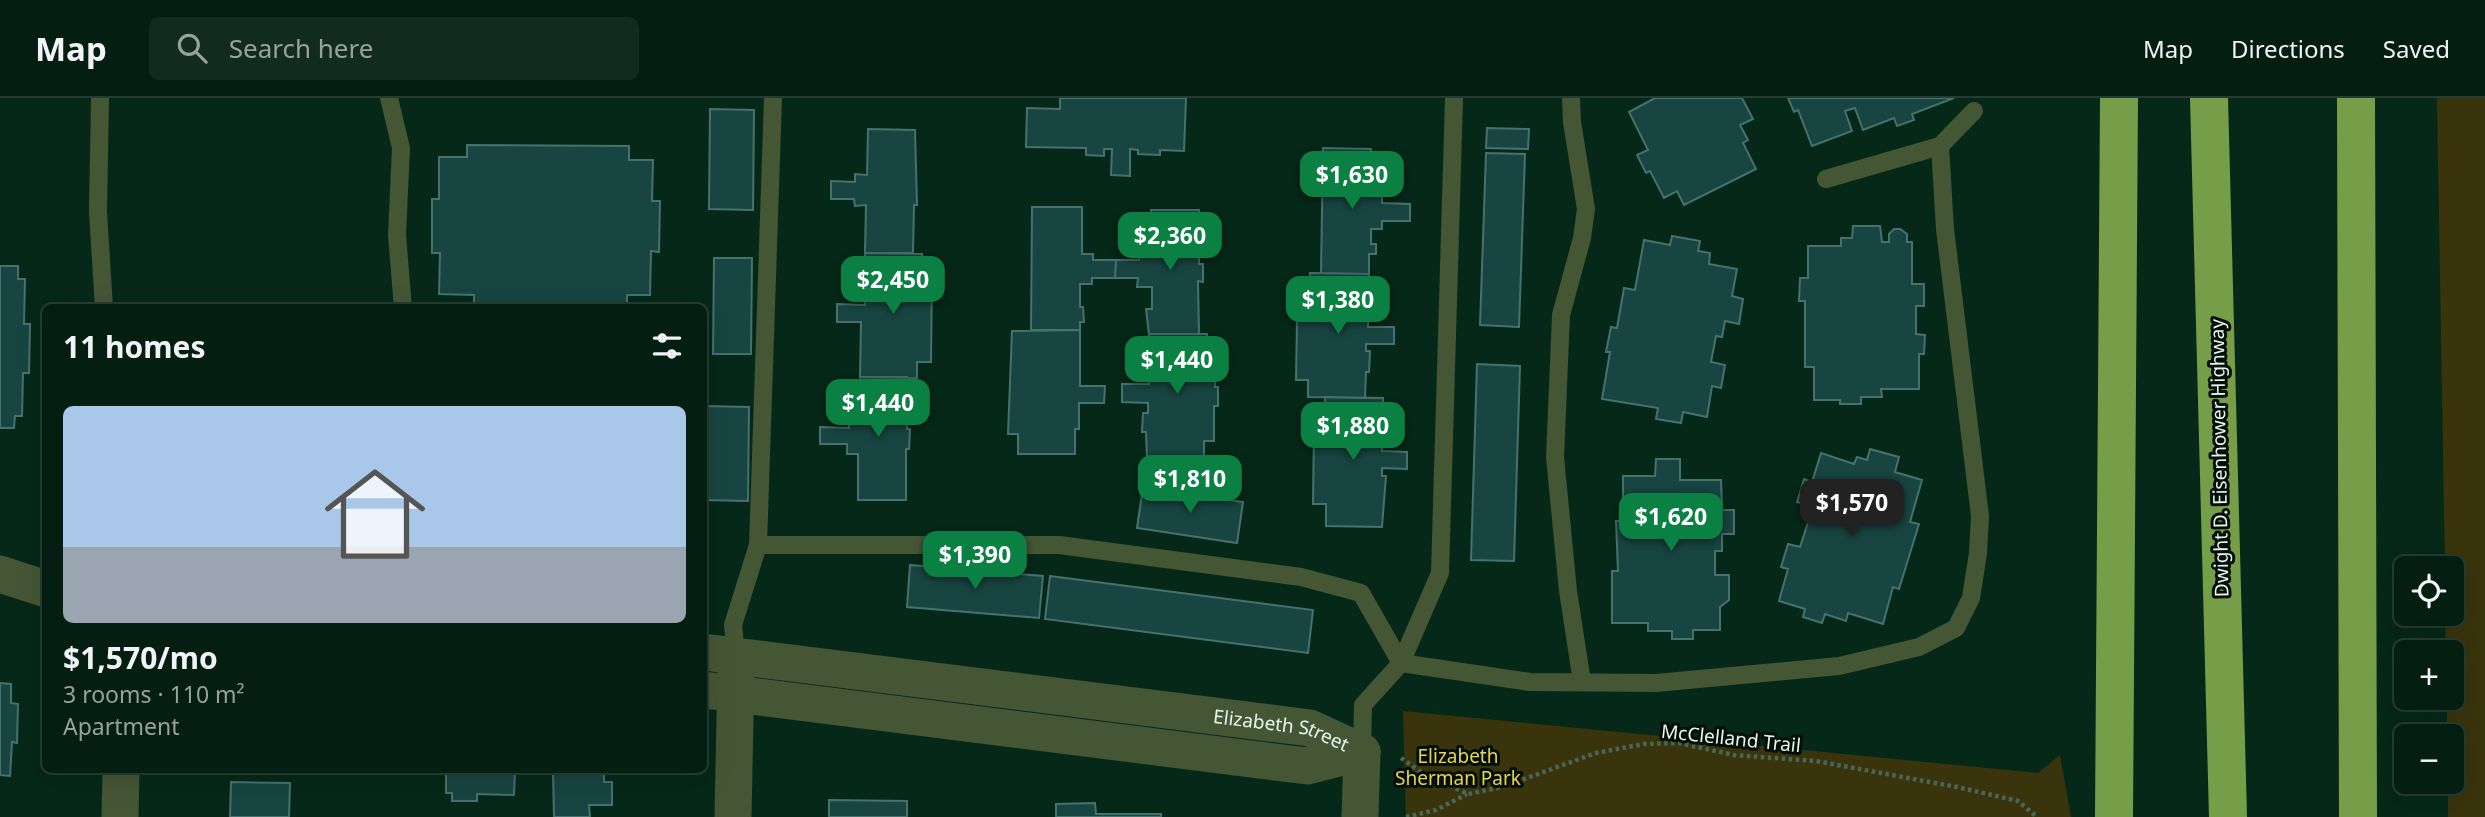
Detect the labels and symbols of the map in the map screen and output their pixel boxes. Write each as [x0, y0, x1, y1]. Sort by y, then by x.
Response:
pin: $1,630 [1295, 152, 1409, 211]
pin: $2,360 [1113, 212, 1227, 272]
pin: $2,450 [836, 256, 950, 316]
pin: $1,380 [1281, 276, 1395, 336]
street label: Dwight D. Eisenhower Highway [2204, 318, 2234, 597]
pin: $1,440 [1120, 336, 1234, 396]
pin: $1,440 [821, 380, 935, 439]
pin: $1,880 [1296, 402, 1410, 462]
pin: $1,810 [1133, 456, 1247, 515]
pin: $1,570 [1795, 480, 1909, 539]
pin: $1,620 [1614, 494, 1728, 553]
pin: $1,390 [918, 532, 1032, 591]
street label: Elizabeth Street [1212, 703, 1353, 757]
street label: McClelland Trail [1660, 718, 1802, 758]
park label: Elizabeth Sherman Park [1395, 743, 1521, 791]

